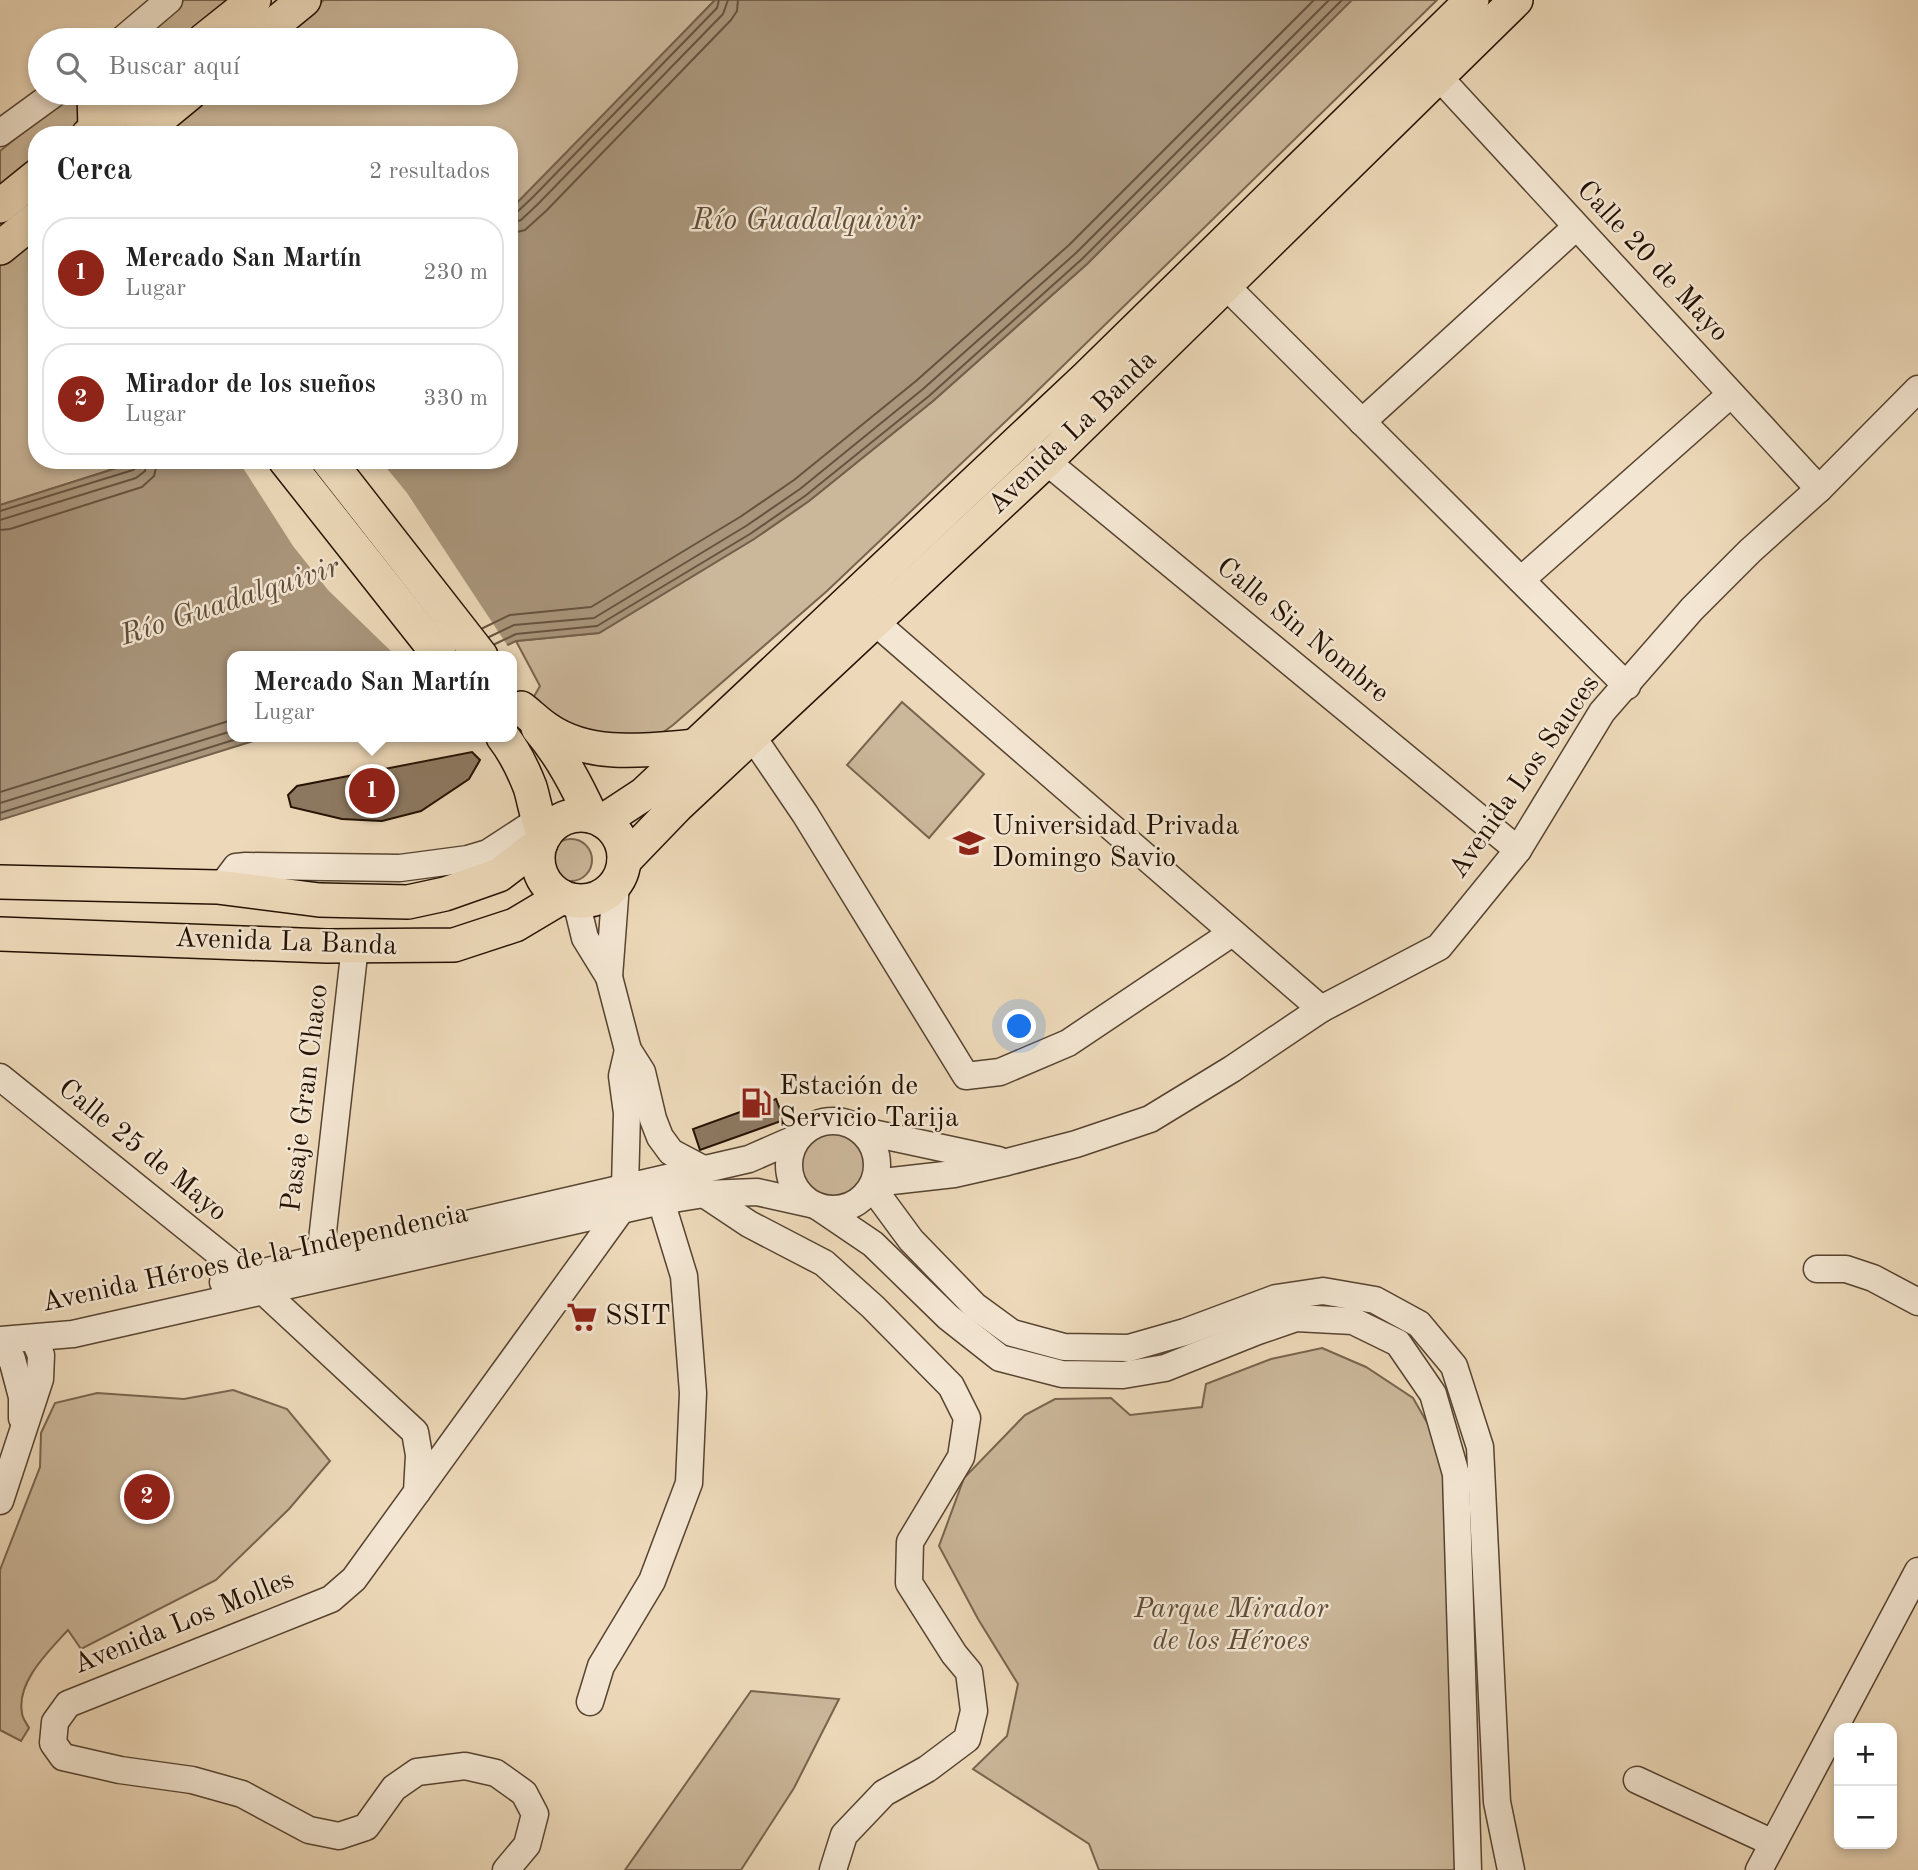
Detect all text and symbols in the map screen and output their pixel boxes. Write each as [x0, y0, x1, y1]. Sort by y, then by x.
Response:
search box [28, 28, 518, 105]
icon: search [52, 48, 90, 86]
text: Buscar aquí [108, 54, 240, 80]
text: Cerca [56, 156, 132, 186]
text: 2 resultados [369, 160, 490, 183]
street label: Calle 20 de Mayo [1571, 176, 1733, 348]
water label: Río Guadalquivir [691, 206, 921, 236]
text: Mercado San Martín [125, 246, 362, 272]
text: 1 [74, 261, 88, 284]
text: 230 m [423, 261, 488, 284]
text: Lugar [125, 277, 186, 300]
street label: Avenida La Banda [983, 346, 1163, 520]
text: Mirador de los sueños [125, 372, 376, 398]
text: 2 [74, 387, 88, 410]
text: 330 m [423, 387, 488, 410]
text: Lugar [125, 403, 186, 426]
water label: Río Guadalquivir [116, 552, 344, 652]
street label: Calle Sin Nombre [1211, 553, 1393, 709]
popup [227, 651, 517, 742]
text: Mercado San Martín [254, 670, 490, 696]
street label: Avenida Los Sauces [1444, 670, 1606, 884]
text: Lugar [254, 701, 315, 724]
pin: 1 [349, 765, 395, 817]
place label: Universidad Privada Domingo Savio [992, 813, 1239, 873]
school or university icon: Universidad Privada Domingo Savio [952, 826, 986, 860]
street label: Avenida La Banda [175, 925, 398, 961]
street label: Pasaje Gran Chaco [278, 982, 334, 1214]
your location [1002, 1009, 1036, 1043]
place label: Estación de Servicio Tarija [779, 1073, 959, 1133]
street label: Calle 25 de Mayo [52, 1075, 232, 1227]
fuel station icon: Estación de Servicio Tarija [739, 1086, 773, 1120]
street label: Avenida Héroes de la Independencia [39, 1200, 471, 1318]
supermarket icon: SSIT [565, 1300, 599, 1334]
place label: SSIT [605, 1303, 671, 1331]
pin: 2 [124, 1471, 170, 1523]
street label: Avenida Los Molles [70, 1566, 298, 1680]
park label: Parque Mirador de los Héroes [1133, 1596, 1329, 1656]
map controls [1834, 1723, 1897, 1849]
button: + [1834, 1723, 1897, 1786]
button: − [1834, 1786, 1897, 1849]

